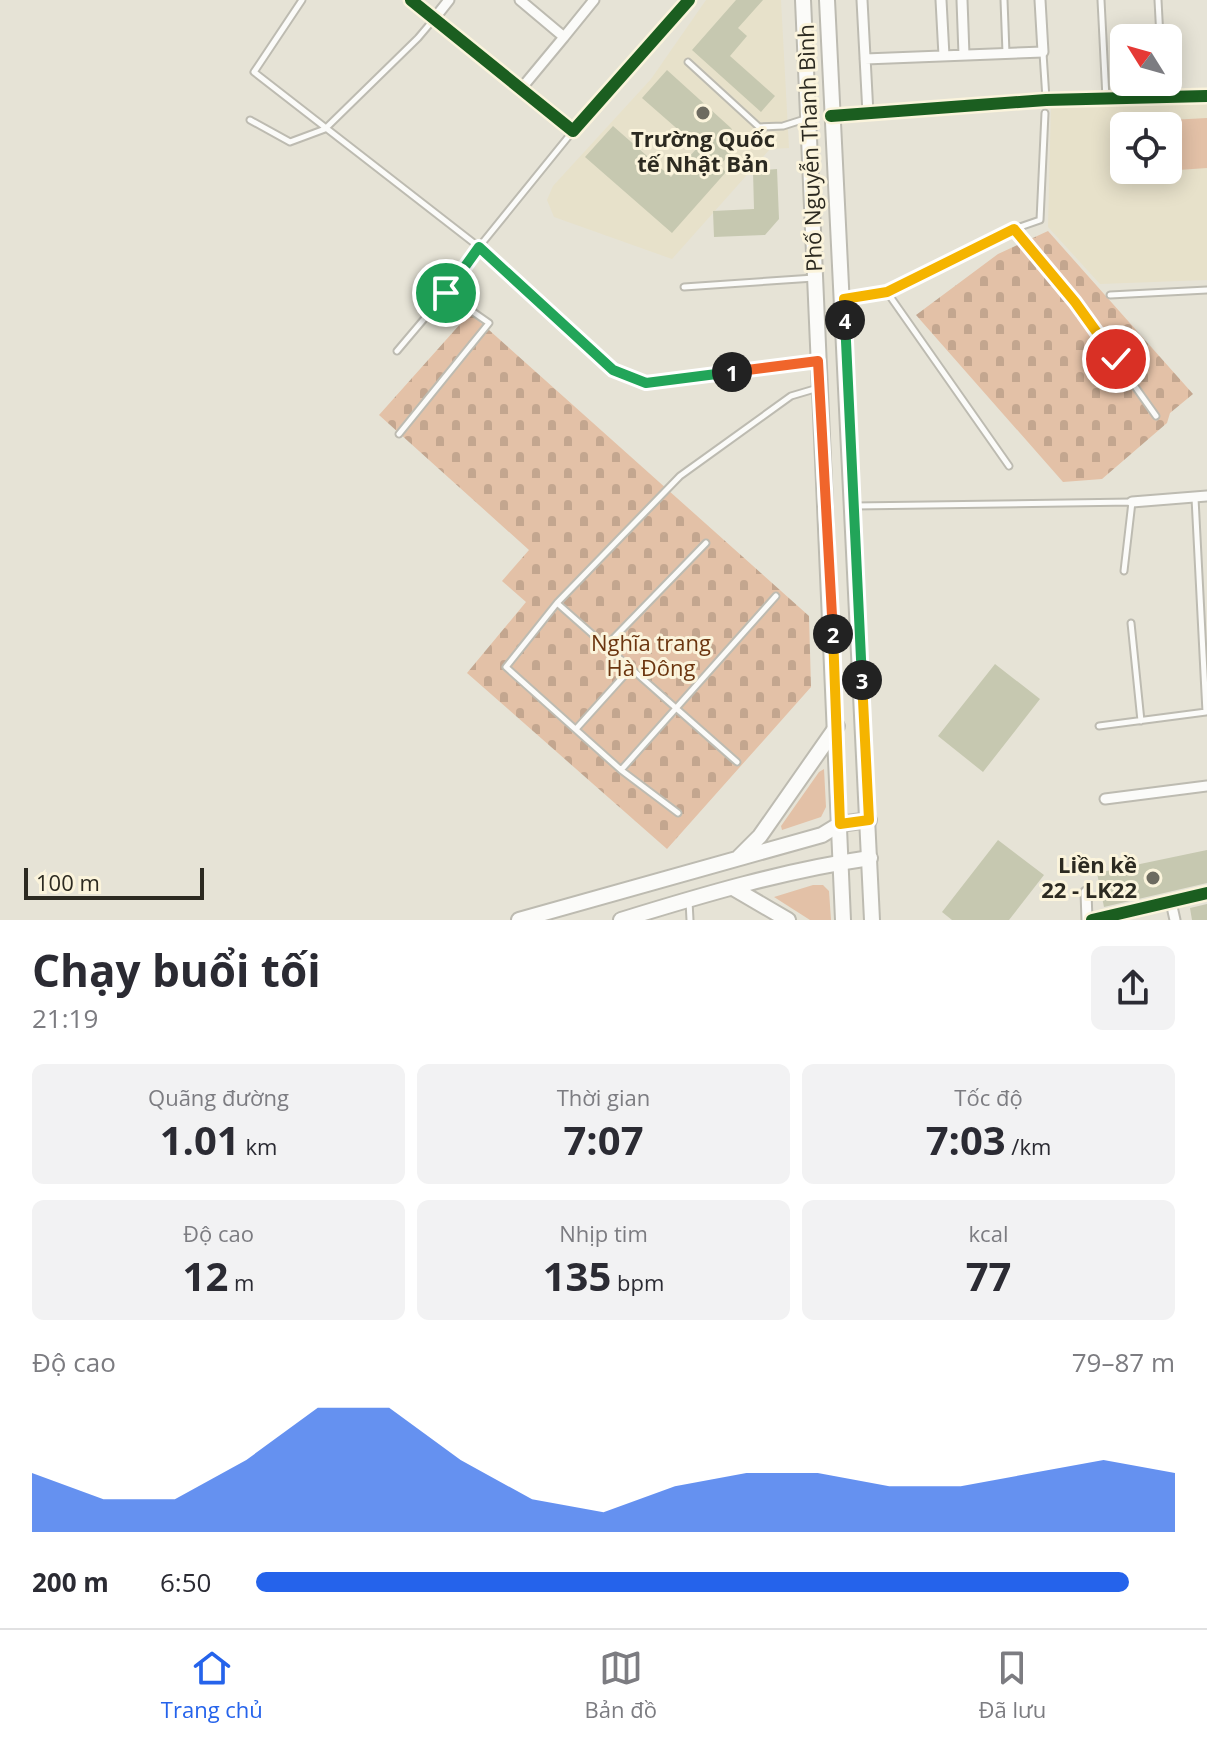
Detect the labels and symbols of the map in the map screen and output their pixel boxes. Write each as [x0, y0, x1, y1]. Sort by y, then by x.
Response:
street label: Phố Nguyễn Thanh Bình [790, 24, 828, 272]
north arrow [1110, 24, 1182, 96]
marker: Trường Quốc tế Nhật Bản [694, 104, 712, 122]
place label: Trường Quốc tế Nhật Bản [631, 123, 775, 178]
pin [412, 259, 480, 327]
pin: 4 [825, 300, 865, 340]
pin [1082, 325, 1150, 393]
pin: 1 [712, 352, 752, 392]
pin: 2 [813, 614, 853, 654]
park label: Nghĩa trang Hà Đông [591, 627, 711, 682]
pin: 3 [842, 660, 882, 700]
place label: Liền kề 22 - LK22 [1041, 849, 1137, 904]
scale bar [24, 864, 204, 900]
marker: Liền kề 22 - LK22 [1144, 869, 1162, 887]

